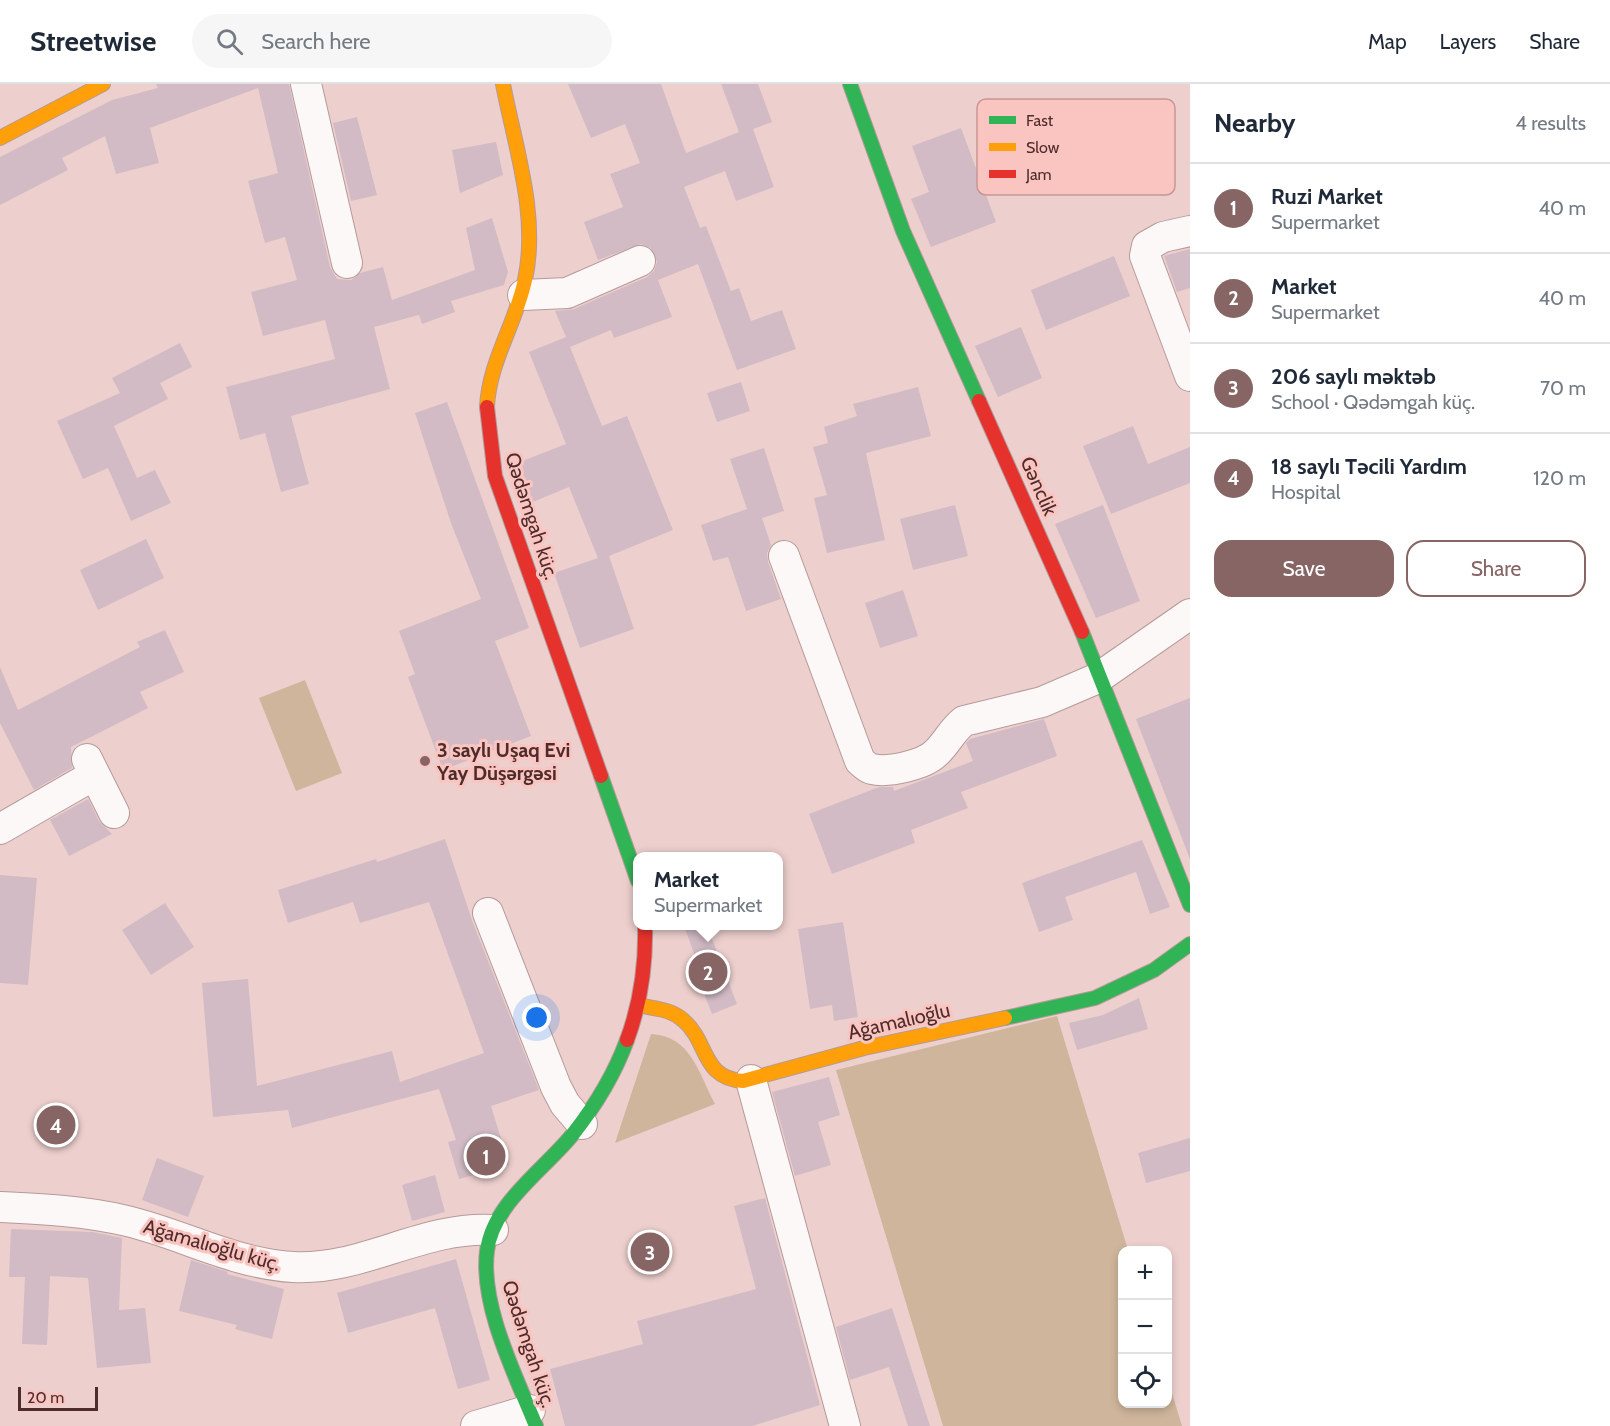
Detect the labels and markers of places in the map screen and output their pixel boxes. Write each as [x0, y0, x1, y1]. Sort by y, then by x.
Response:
place label: 3 saylı Uşaq Evi Yay Düşərgəsi [436, 738, 570, 785]
marker: 3 saylı Uşaq Evi Yay Düşərgəsi [418, 754, 432, 768]
pin: 2 [688, 950, 728, 994]
pin: 4 [36, 1102, 76, 1148]
pin: 1 [466, 1134, 506, 1178]
pin: 3 [630, 1230, 670, 1274]

